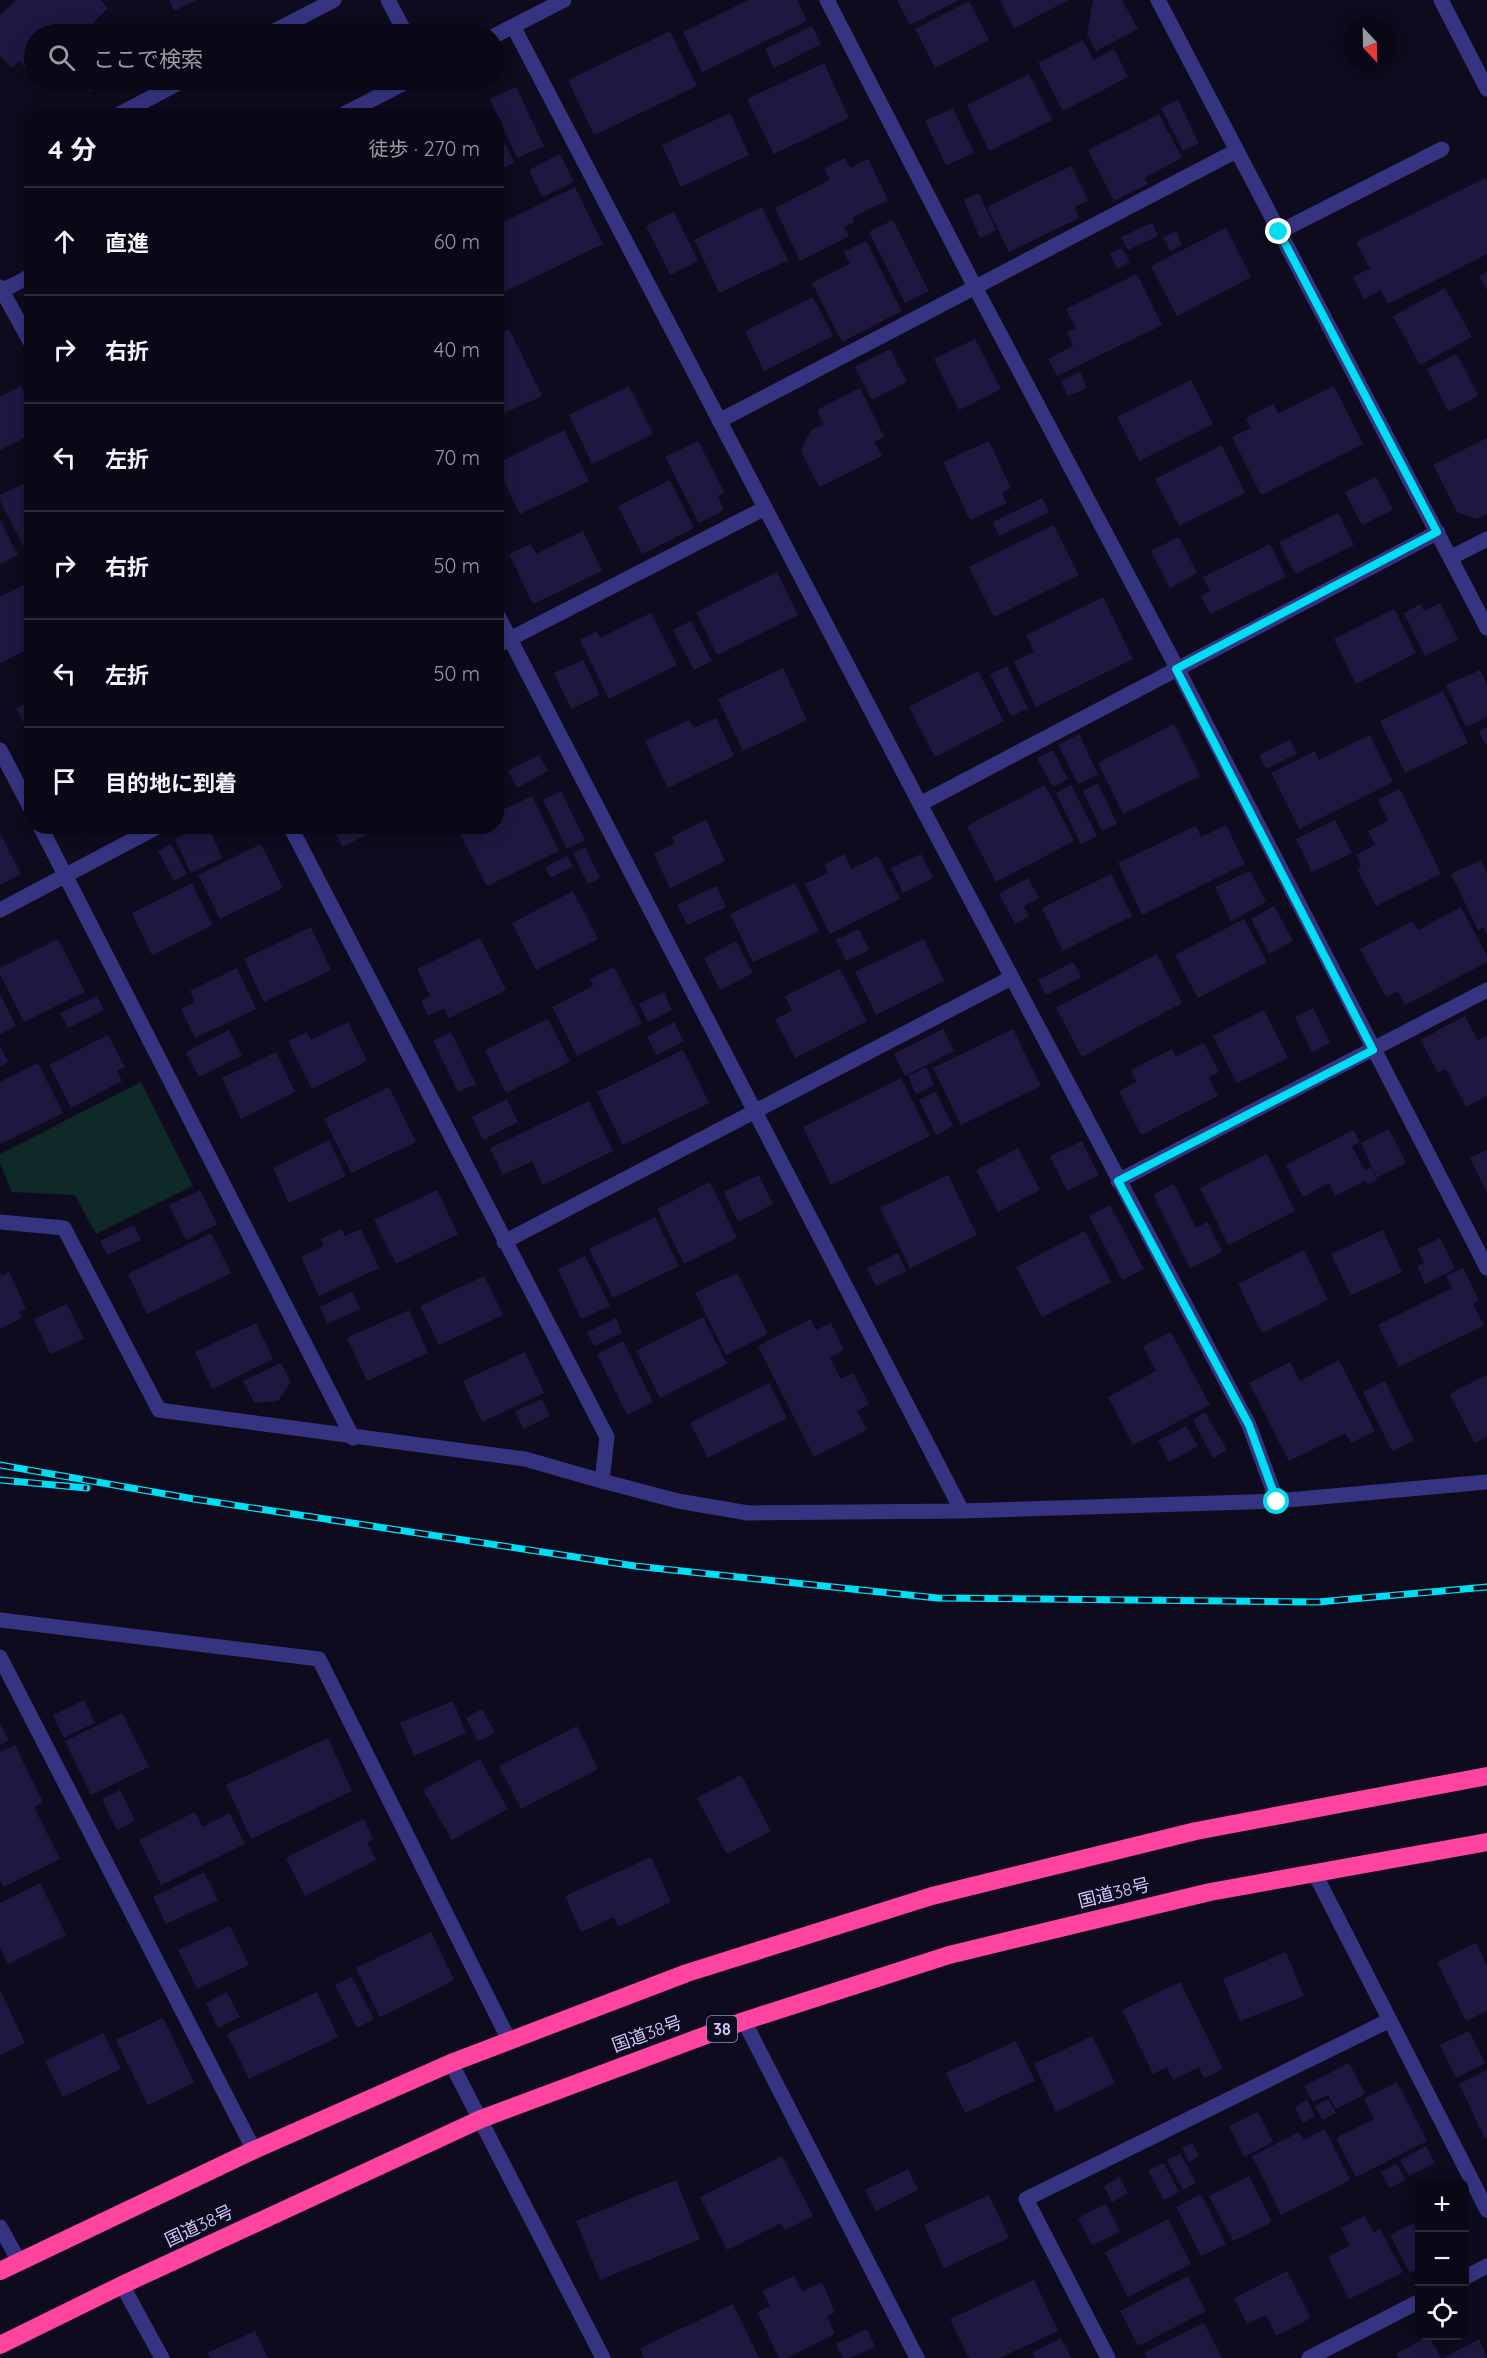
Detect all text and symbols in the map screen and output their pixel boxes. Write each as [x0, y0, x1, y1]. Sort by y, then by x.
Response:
north arrow [1343, 18, 1397, 72]
search box [24, 24, 504, 90]
icon: search [45, 41, 78, 74]
text: ここで検索 [93, 45, 203, 73]
text: 4 分 [48, 133, 97, 166]
text: 徒歩 · 270 m [369, 136, 480, 161]
route end [1265, 218, 1291, 244]
icon: ahead [48, 225, 81, 258]
text: 直進 [105, 229, 149, 257]
text: 60 m [434, 229, 480, 254]
icon: right [48, 333, 81, 366]
text: 右折 [105, 337, 149, 365]
text: 40 m [434, 337, 480, 362]
icon: left [48, 441, 81, 474]
text: 左折 [105, 445, 149, 473]
text: 70 m [434, 445, 480, 470]
icon: right [48, 549, 81, 582]
text: 右折 [105, 553, 149, 581]
text: 50 m [434, 553, 480, 578]
icon: left [48, 657, 81, 690]
text: 左折 [105, 661, 149, 689]
text: 50 m [434, 661, 480, 686]
icon: arrive [48, 765, 81, 798]
text: 目的地に到着 [105, 769, 237, 797]
route start [1263, 1488, 1289, 1514]
street label: 国道38号 [1076, 1873, 1152, 1913]
street label: 国道38号 [609, 2010, 685, 2057]
road number: 38 [707, 2016, 737, 2042]
map controls [1415, 2178, 1469, 2340]
button: + [1415, 2178, 1469, 2232]
street label: 国道38号 [161, 2200, 237, 2251]
button: − [1415, 2232, 1469, 2286]
button: locate [1415, 2286, 1469, 2340]

